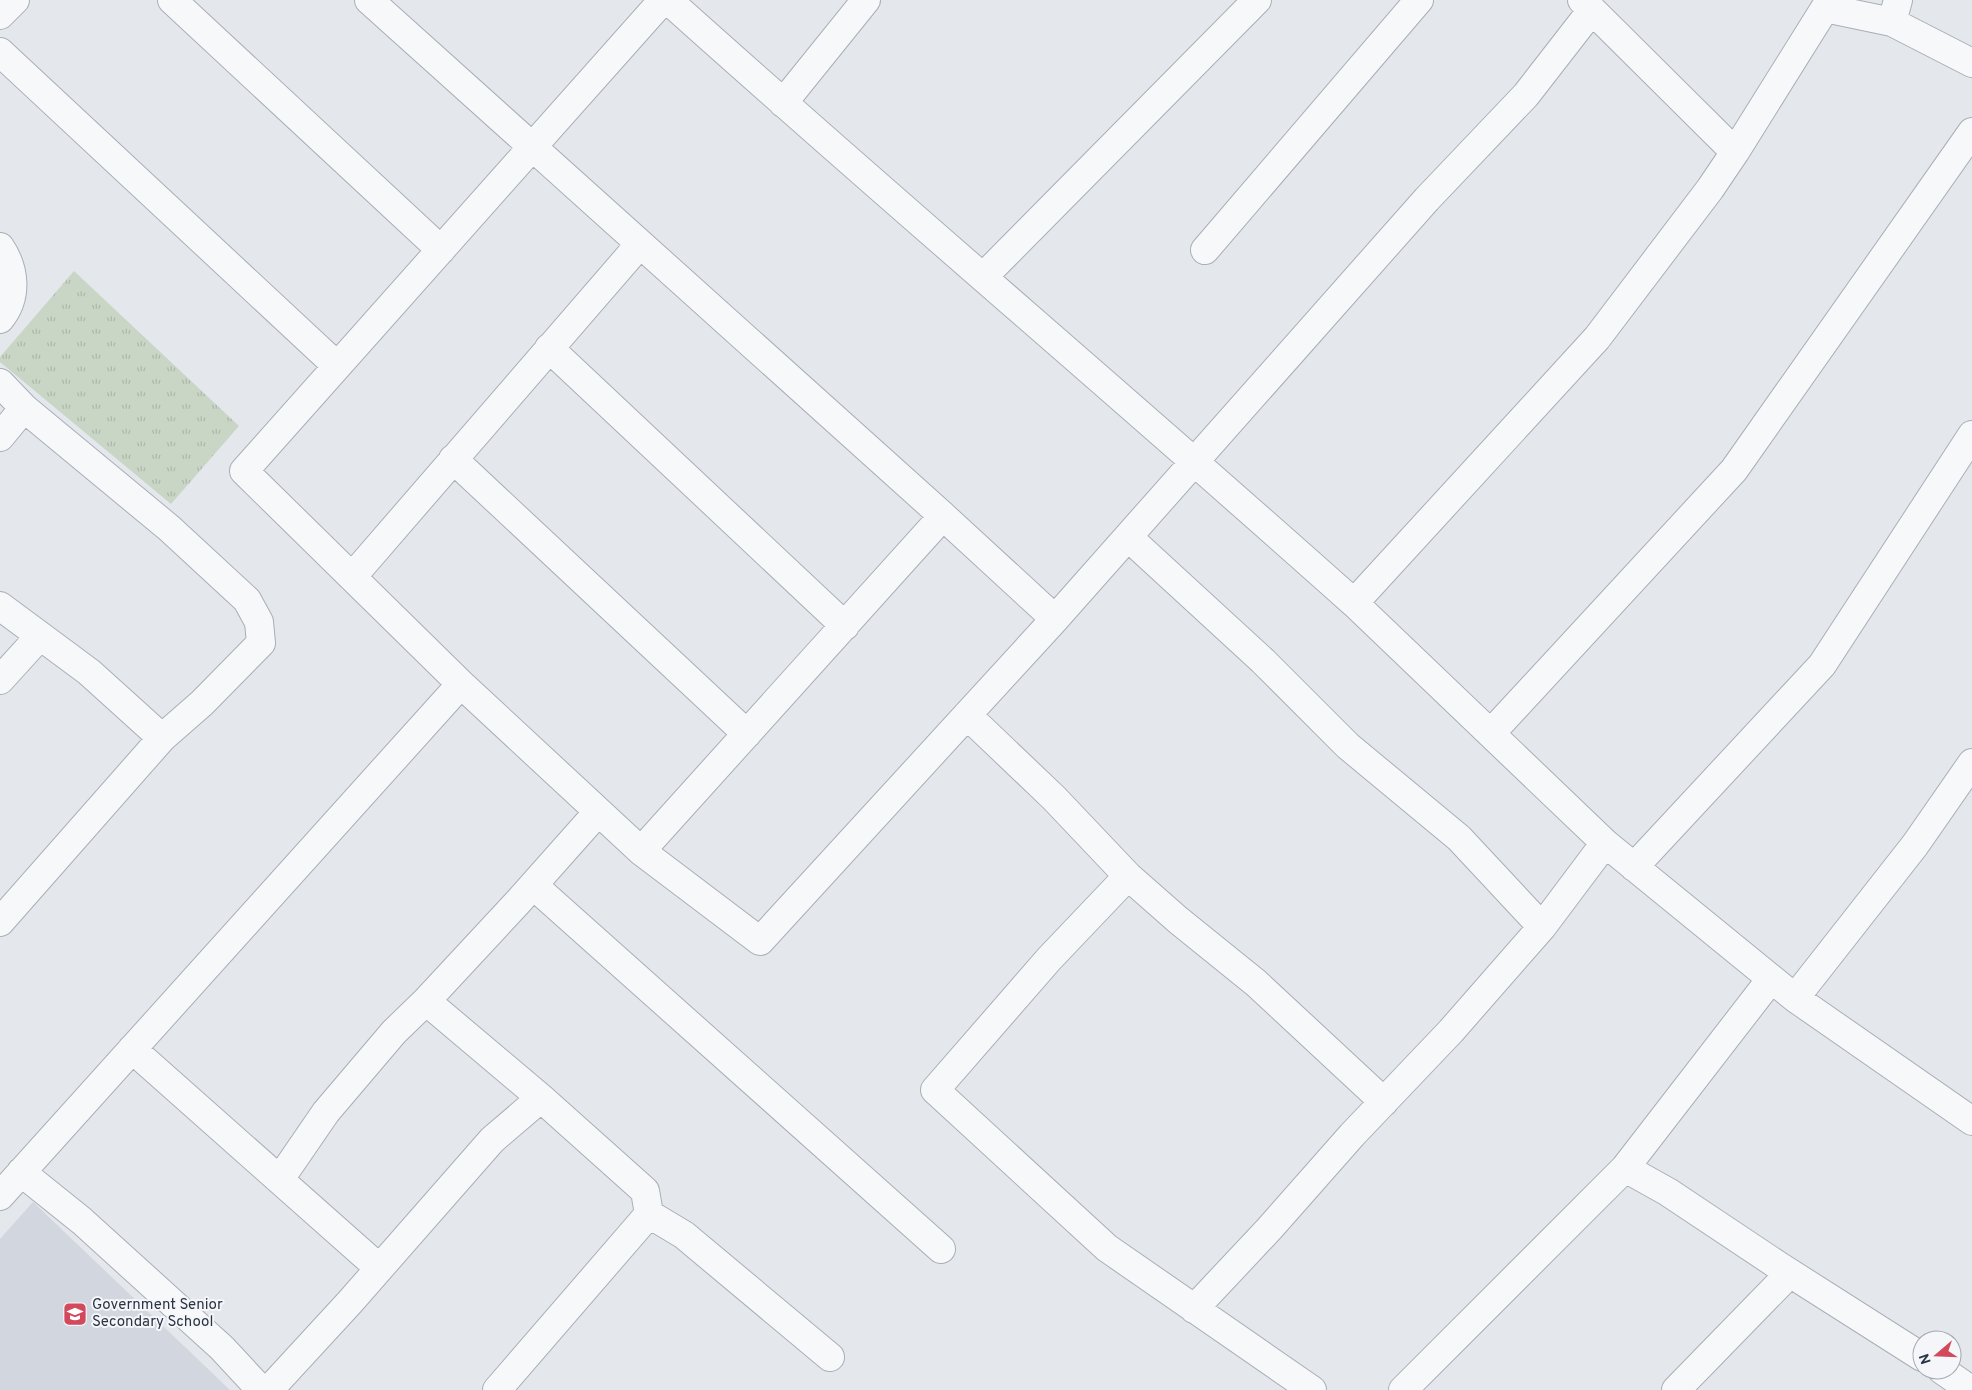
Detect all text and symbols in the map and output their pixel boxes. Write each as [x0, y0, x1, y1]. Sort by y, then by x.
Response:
place label: Government Senior Secondary School [92, 1296, 223, 1332]
school or university icon: Government Senior Secondary School [62, 1301, 88, 1327]
north arrow [1912, 1330, 1962, 1380]
text: N [1916, 1351, 1936, 1366]

